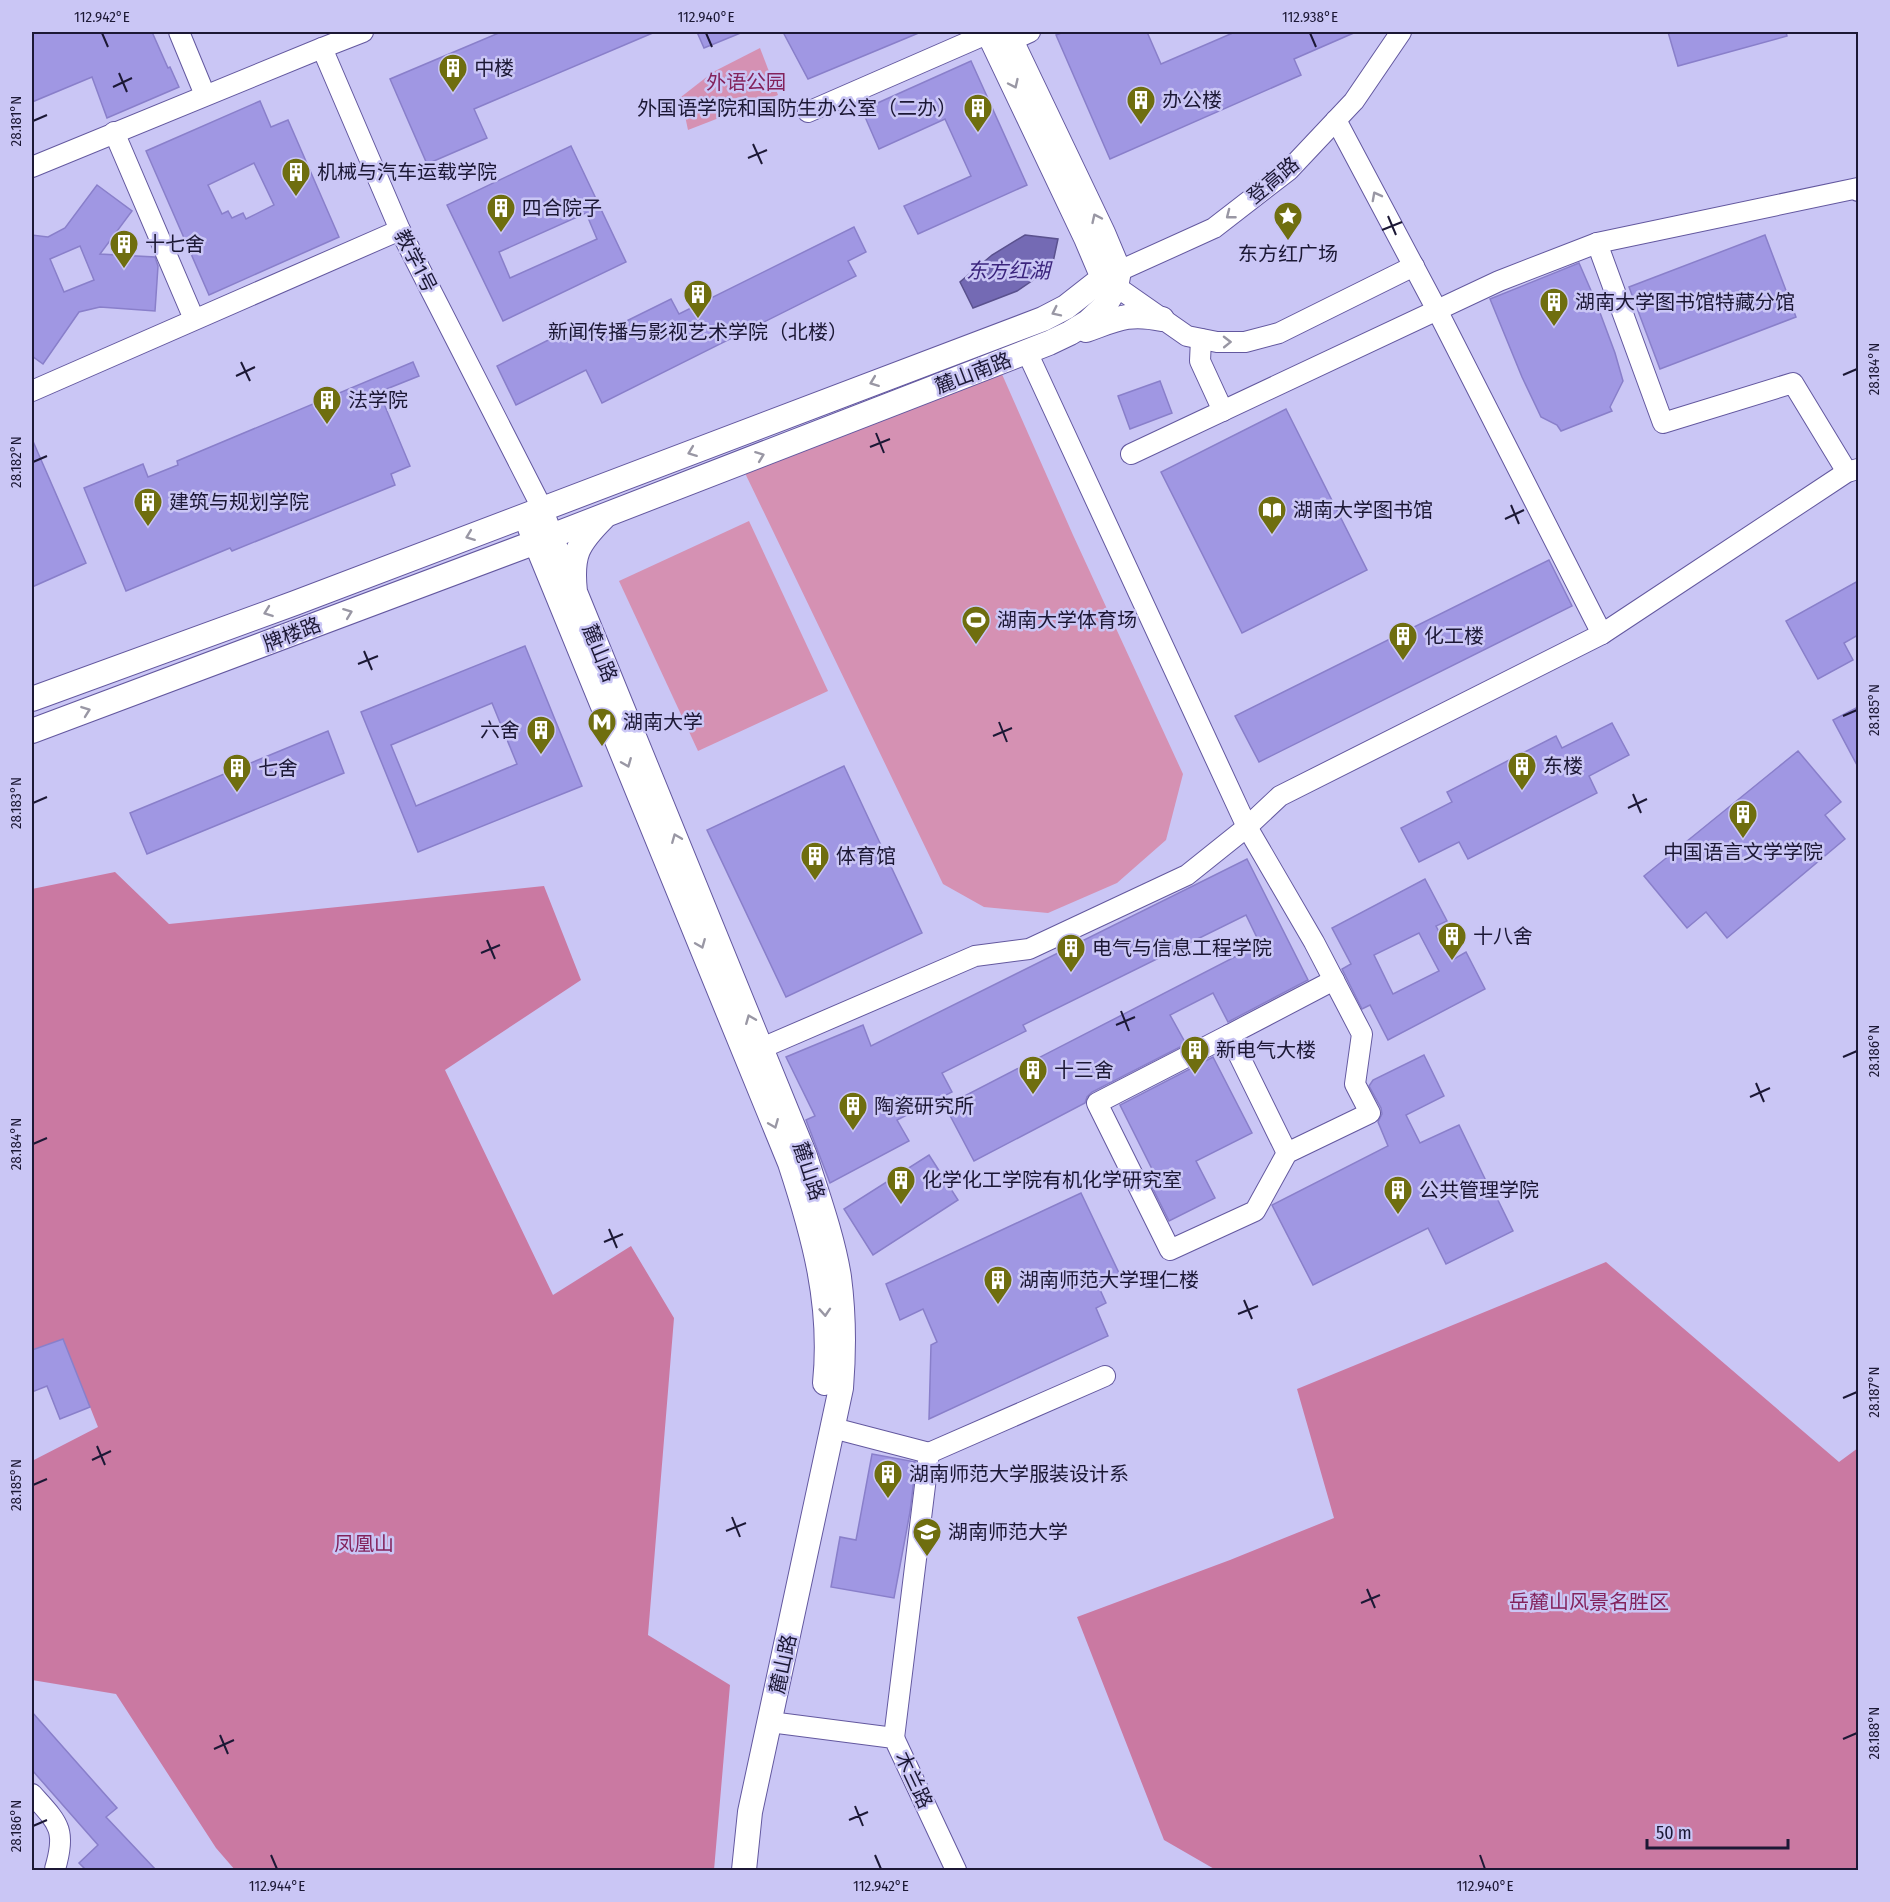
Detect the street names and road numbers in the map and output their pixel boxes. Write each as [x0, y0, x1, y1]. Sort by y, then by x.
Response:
street label: 登高路 [1242, 152, 1304, 208]
street label: 教学1号 [390, 225, 442, 297]
street label: 麓山南路 [931, 347, 1015, 399]
street label: 牌楼路 [260, 612, 324, 656]
street label: 麓山路 [578, 621, 622, 685]
street label: 麓山路 [788, 1139, 830, 1203]
street label: 麓山路 [765, 1632, 801, 1696]
street label: 木兰路 [890, 1748, 938, 1812]

